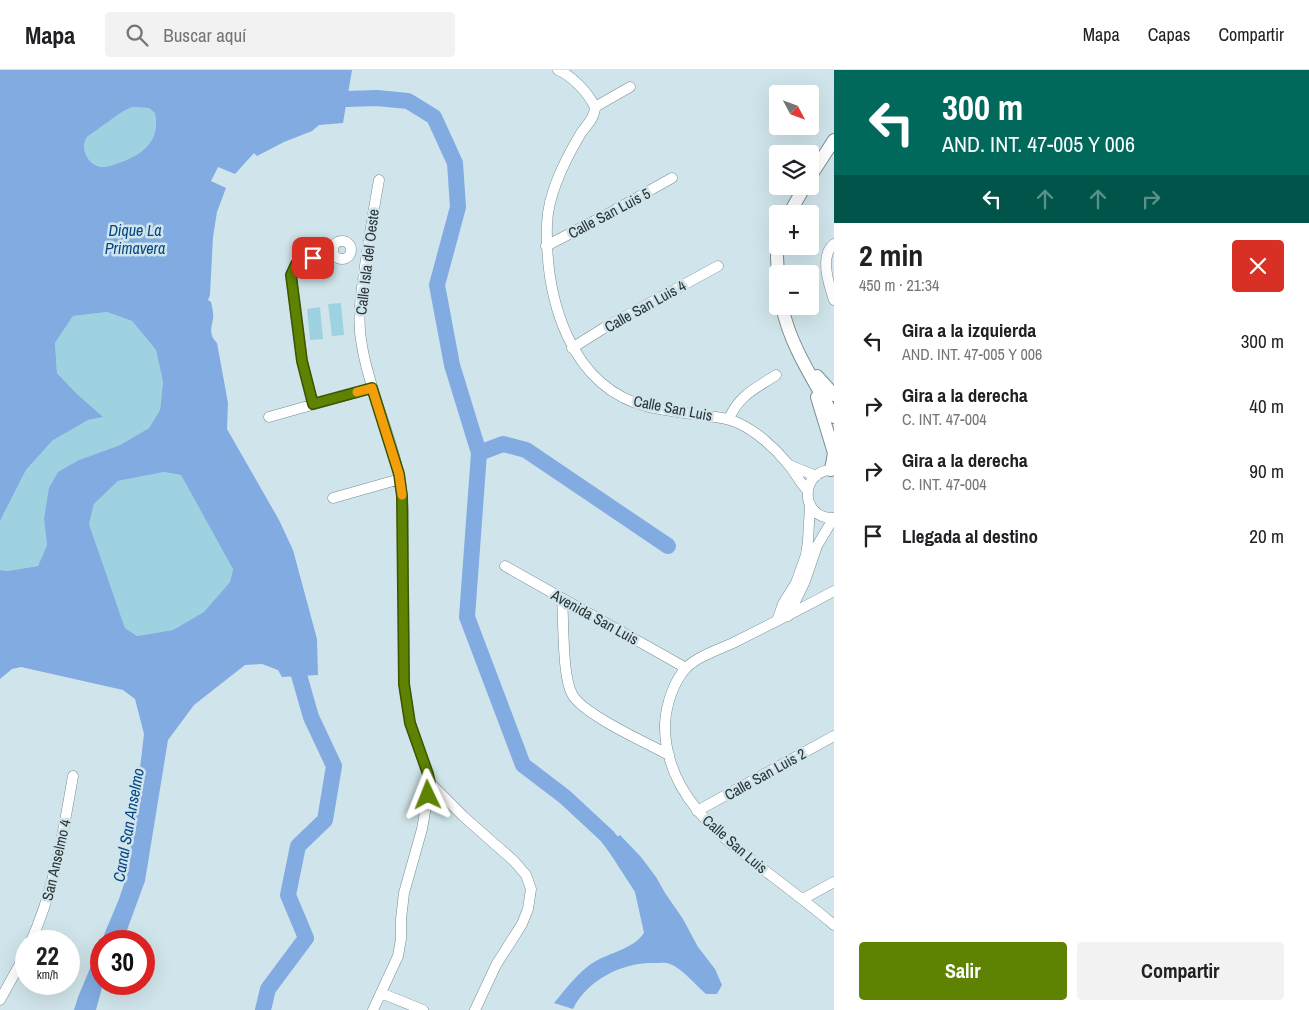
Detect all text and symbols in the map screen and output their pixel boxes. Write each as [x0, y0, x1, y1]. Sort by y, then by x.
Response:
search box [105, 12, 455, 57]
text: Mapa [25, 19, 75, 51]
icon: search [123, 21, 151, 49]
text: Buscar aquí [163, 22, 246, 48]
text: Mapa [1083, 22, 1120, 47]
text: Capas [1148, 22, 1190, 47]
text: Compartir [1218, 22, 1284, 47]
text: 300 m [942, 84, 1023, 131]
north arrow [769, 85, 819, 135]
map controls [769, 85, 819, 315]
icon: left [859, 90, 924, 155]
text: AND. INT. 47-005 Y 006 [942, 129, 1135, 159]
button: layers [769, 145, 819, 195]
street label: Calle San Luis 5 [564, 182, 654, 243]
icon: left [978, 185, 1006, 213]
icon: ahead [1031, 185, 1059, 213]
icon: ahead [1084, 185, 1112, 213]
icon: right [1137, 185, 1165, 213]
button: + [769, 205, 819, 255]
street label: Calle Isla del Oeste [350, 208, 384, 316]
water label: Dique La Primavera [105, 219, 165, 259]
text: 2 min [859, 235, 923, 275]
pin [292, 237, 334, 279]
button: close [1232, 240, 1284, 292]
icon: arrive [299, 244, 327, 272]
button: − [769, 265, 819, 315]
text: 450 m · 21:34 [859, 274, 939, 296]
street label: Calle San Luis 4 [600, 275, 690, 337]
text: Gira a la izquierda [902, 317, 1036, 343]
icon: left [859, 327, 887, 355]
text: 300 m [1241, 328, 1284, 354]
text: AND. INT. 47-005 Y 006 [902, 343, 1042, 365]
text: Gira a la derecha [902, 382, 1028, 408]
street label: Calle San Luis [632, 390, 714, 426]
icon: right [859, 392, 887, 420]
text: 40 m [1249, 393, 1284, 419]
text: C. INT. 47-004 [902, 408, 987, 430]
text: Gira a la derecha [902, 447, 1028, 473]
icon: right [859, 457, 887, 485]
text: 90 m [1249, 458, 1284, 484]
text: C. INT. 47-004 [902, 473, 987, 495]
icon: arrive [859, 522, 887, 550]
text: Llegada al destino [902, 523, 1038, 549]
text: 20 m [1249, 523, 1284, 549]
street label: Avenida San Luis [547, 584, 642, 650]
street label: Calle San Luis 2 [720, 743, 810, 805]
water label: Canal San Anselmo [107, 766, 149, 884]
position arrow [401, 768, 453, 820]
street label: Calle San Luis [698, 810, 772, 878]
street label: San Anselmo 4 [36, 817, 76, 903]
speed limit sign: 30 [90, 930, 155, 995]
text: 22 [36, 939, 59, 973]
button: Salir [859, 942, 1067, 1000]
button: Compartir [1077, 942, 1284, 1000]
text: km/h [37, 967, 58, 983]

